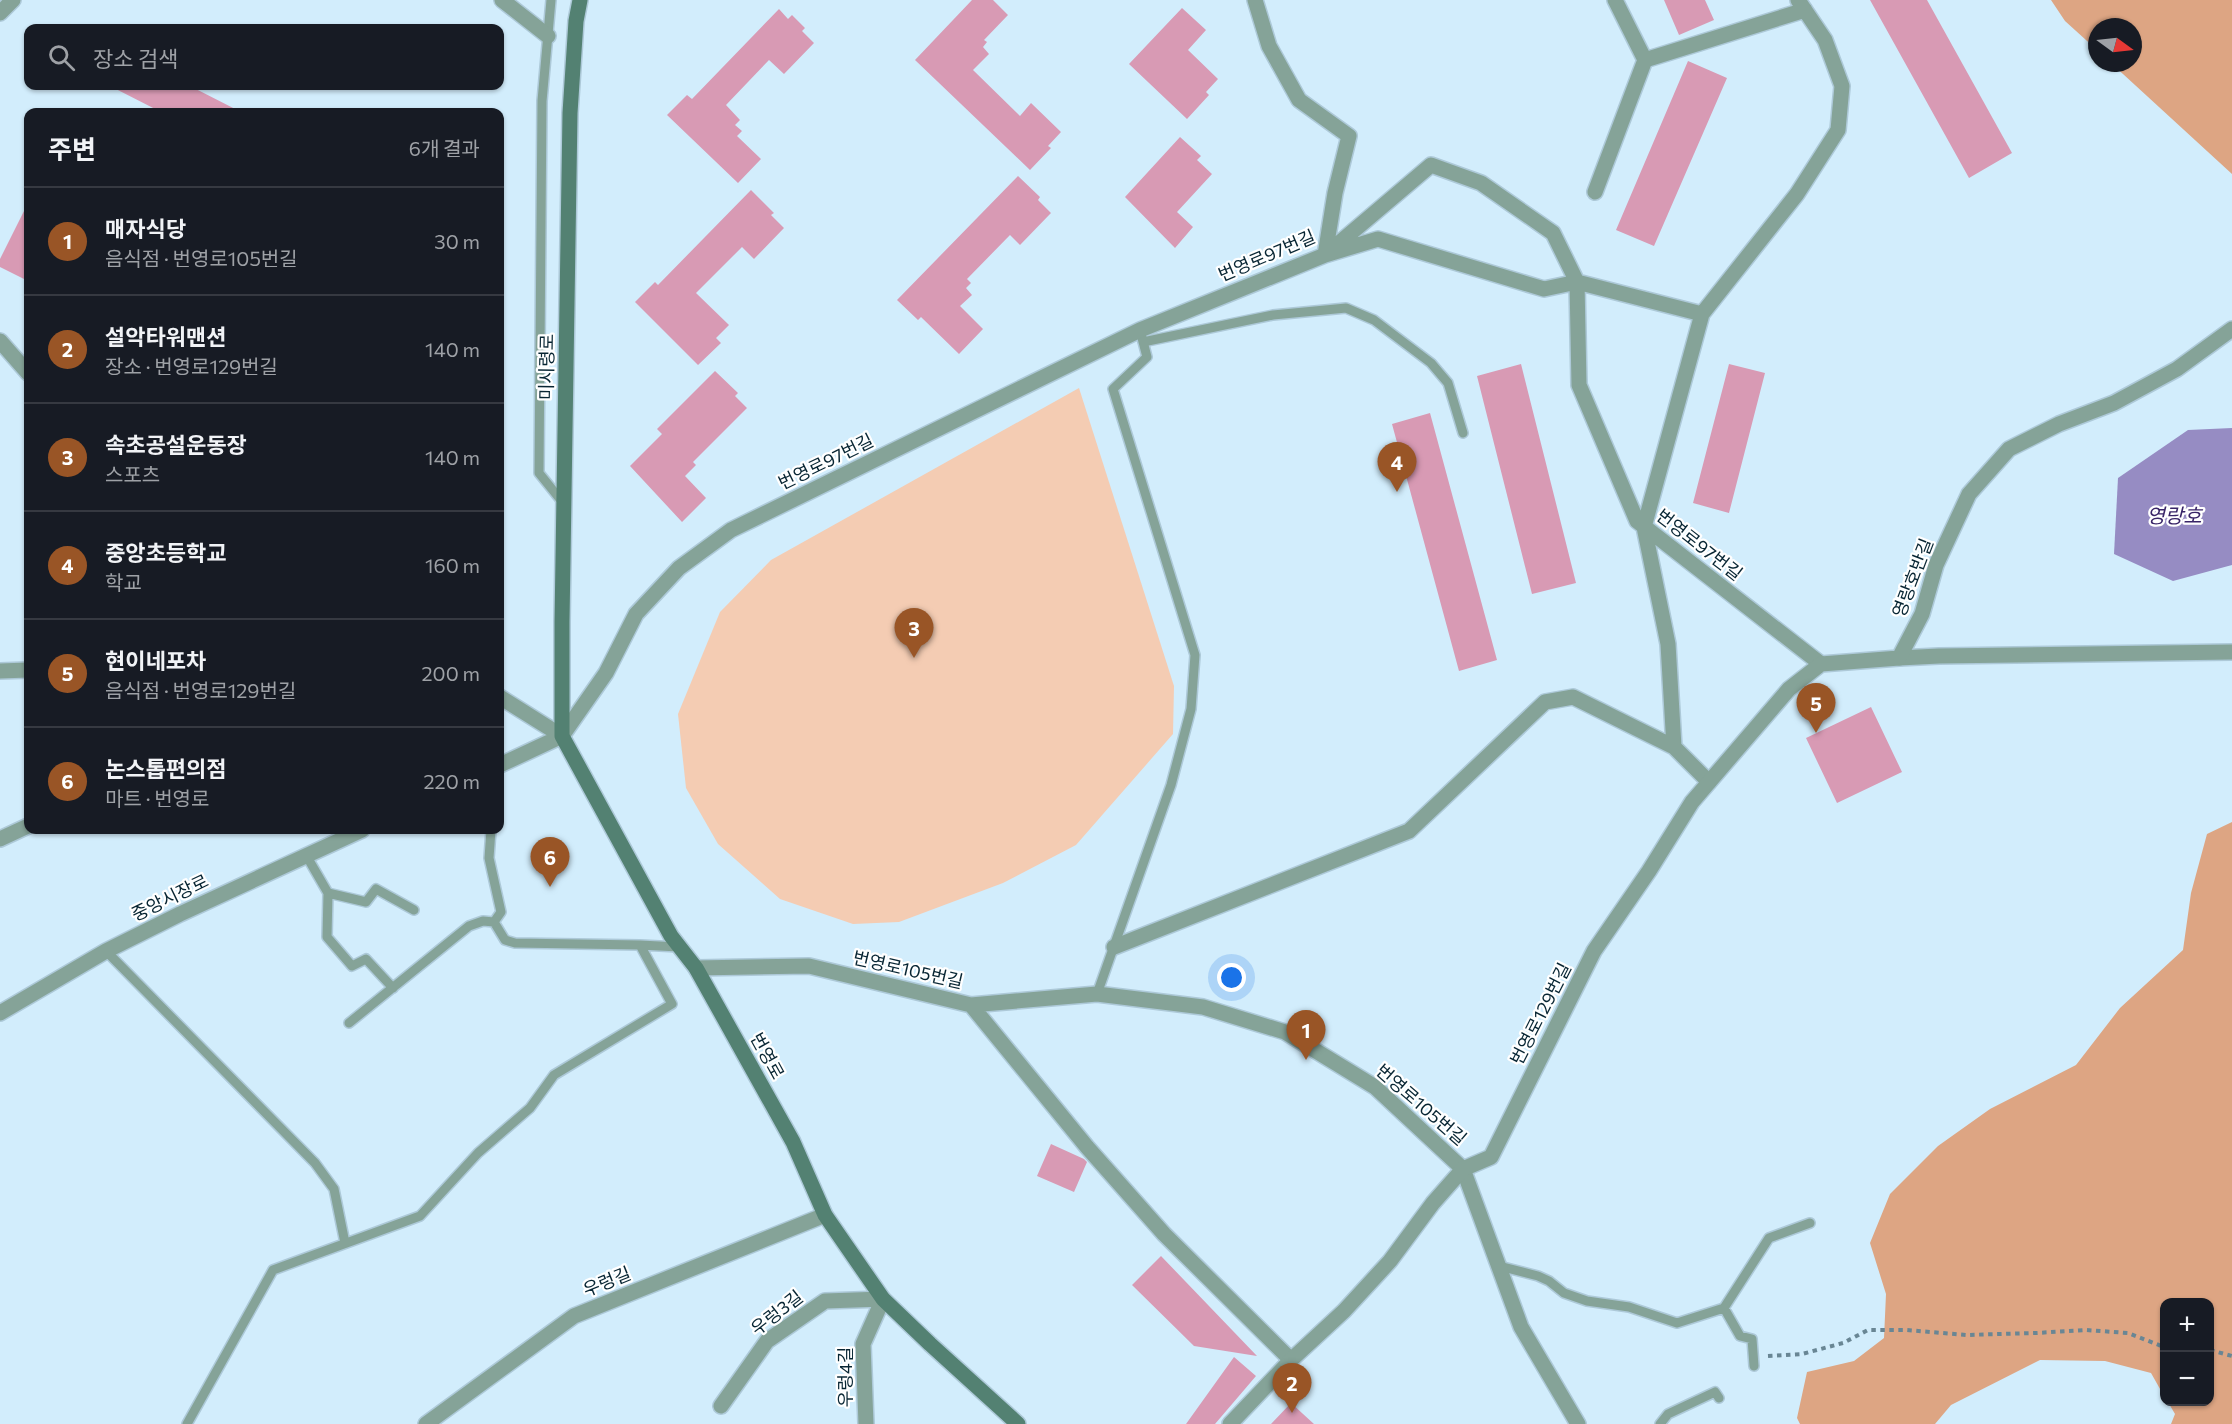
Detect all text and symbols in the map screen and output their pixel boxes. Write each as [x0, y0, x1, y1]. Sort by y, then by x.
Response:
north arrow [2088, 18, 2142, 72]
search box [24, 24, 504, 90]
icon: search [45, 41, 78, 74]
text: 장소 검색 [93, 45, 178, 72]
text: 주변 [48, 133, 96, 164]
text: 6개 결과 [409, 136, 480, 160]
text: 매자식당 [105, 215, 186, 242]
street label: 번영로97번길 [1215, 225, 1318, 285]
text: 1 [63, 229, 72, 253]
text: 30 m [434, 229, 480, 253]
text: 음식점 · 번영로105번길 [105, 246, 298, 270]
text: 설악타워맨션 [105, 323, 226, 350]
street label: 미시령로 [534, 334, 558, 400]
text: 2 [62, 337, 73, 361]
text: 140 m [425, 337, 480, 361]
text: 장소 · 번영로129번길 [105, 354, 278, 378]
street label: 번영로97번길 [774, 429, 877, 494]
text: 속초공설운동장 [105, 431, 247, 458]
pin: 4 [1378, 442, 1416, 492]
text: 3 [62, 445, 73, 469]
text: 140 m [425, 445, 480, 469]
text: 스포츠 [105, 462, 160, 486]
water label: 영랑호 [2146, 503, 2203, 527]
street label: 번영로97번길 [1652, 504, 1747, 585]
street label: 영랑호반길 [1887, 535, 1937, 620]
text: 중앙초등학교 [105, 539, 226, 566]
text: 4 [61, 553, 74, 577]
text: 160 m [425, 553, 480, 577]
text: 학교 [105, 570, 142, 594]
pin: 3 [894, 608, 934, 658]
text: 현이네포차 [105, 647, 206, 674]
text: 5 [62, 661, 73, 685]
text: 200 m [422, 661, 480, 685]
text: 음식점 · 번영로129번길 [105, 678, 296, 702]
pin: 5 [1796, 684, 1836, 733]
text: 논스톱편의점 [105, 755, 226, 782]
text: 6 [61, 769, 74, 793]
text: 220 m [424, 769, 480, 793]
text: 마트 · 번영로 [105, 786, 209, 810]
pin: 6 [530, 838, 570, 887]
street label: 중앙시장로 [128, 869, 212, 925]
street label: 번영로105번길 [851, 946, 966, 992]
street label: 번영로129번길 [1505, 959, 1575, 1068]
your location [1217, 963, 1246, 992]
pin: 1 [1286, 1010, 1326, 1060]
street label: 번영로 [746, 1028, 790, 1083]
street label: 번영로105번길 [1372, 1059, 1471, 1149]
street label: 우렁길 [579, 1262, 634, 1301]
street label: 우렁3길 [746, 1285, 807, 1339]
map controls [2160, 1298, 2214, 1406]
button: + [2160, 1298, 2214, 1352]
street label: 우렁4길 [834, 1347, 856, 1407]
button: − [2160, 1352, 2214, 1406]
pin: 2 [1272, 1364, 1312, 1413]

